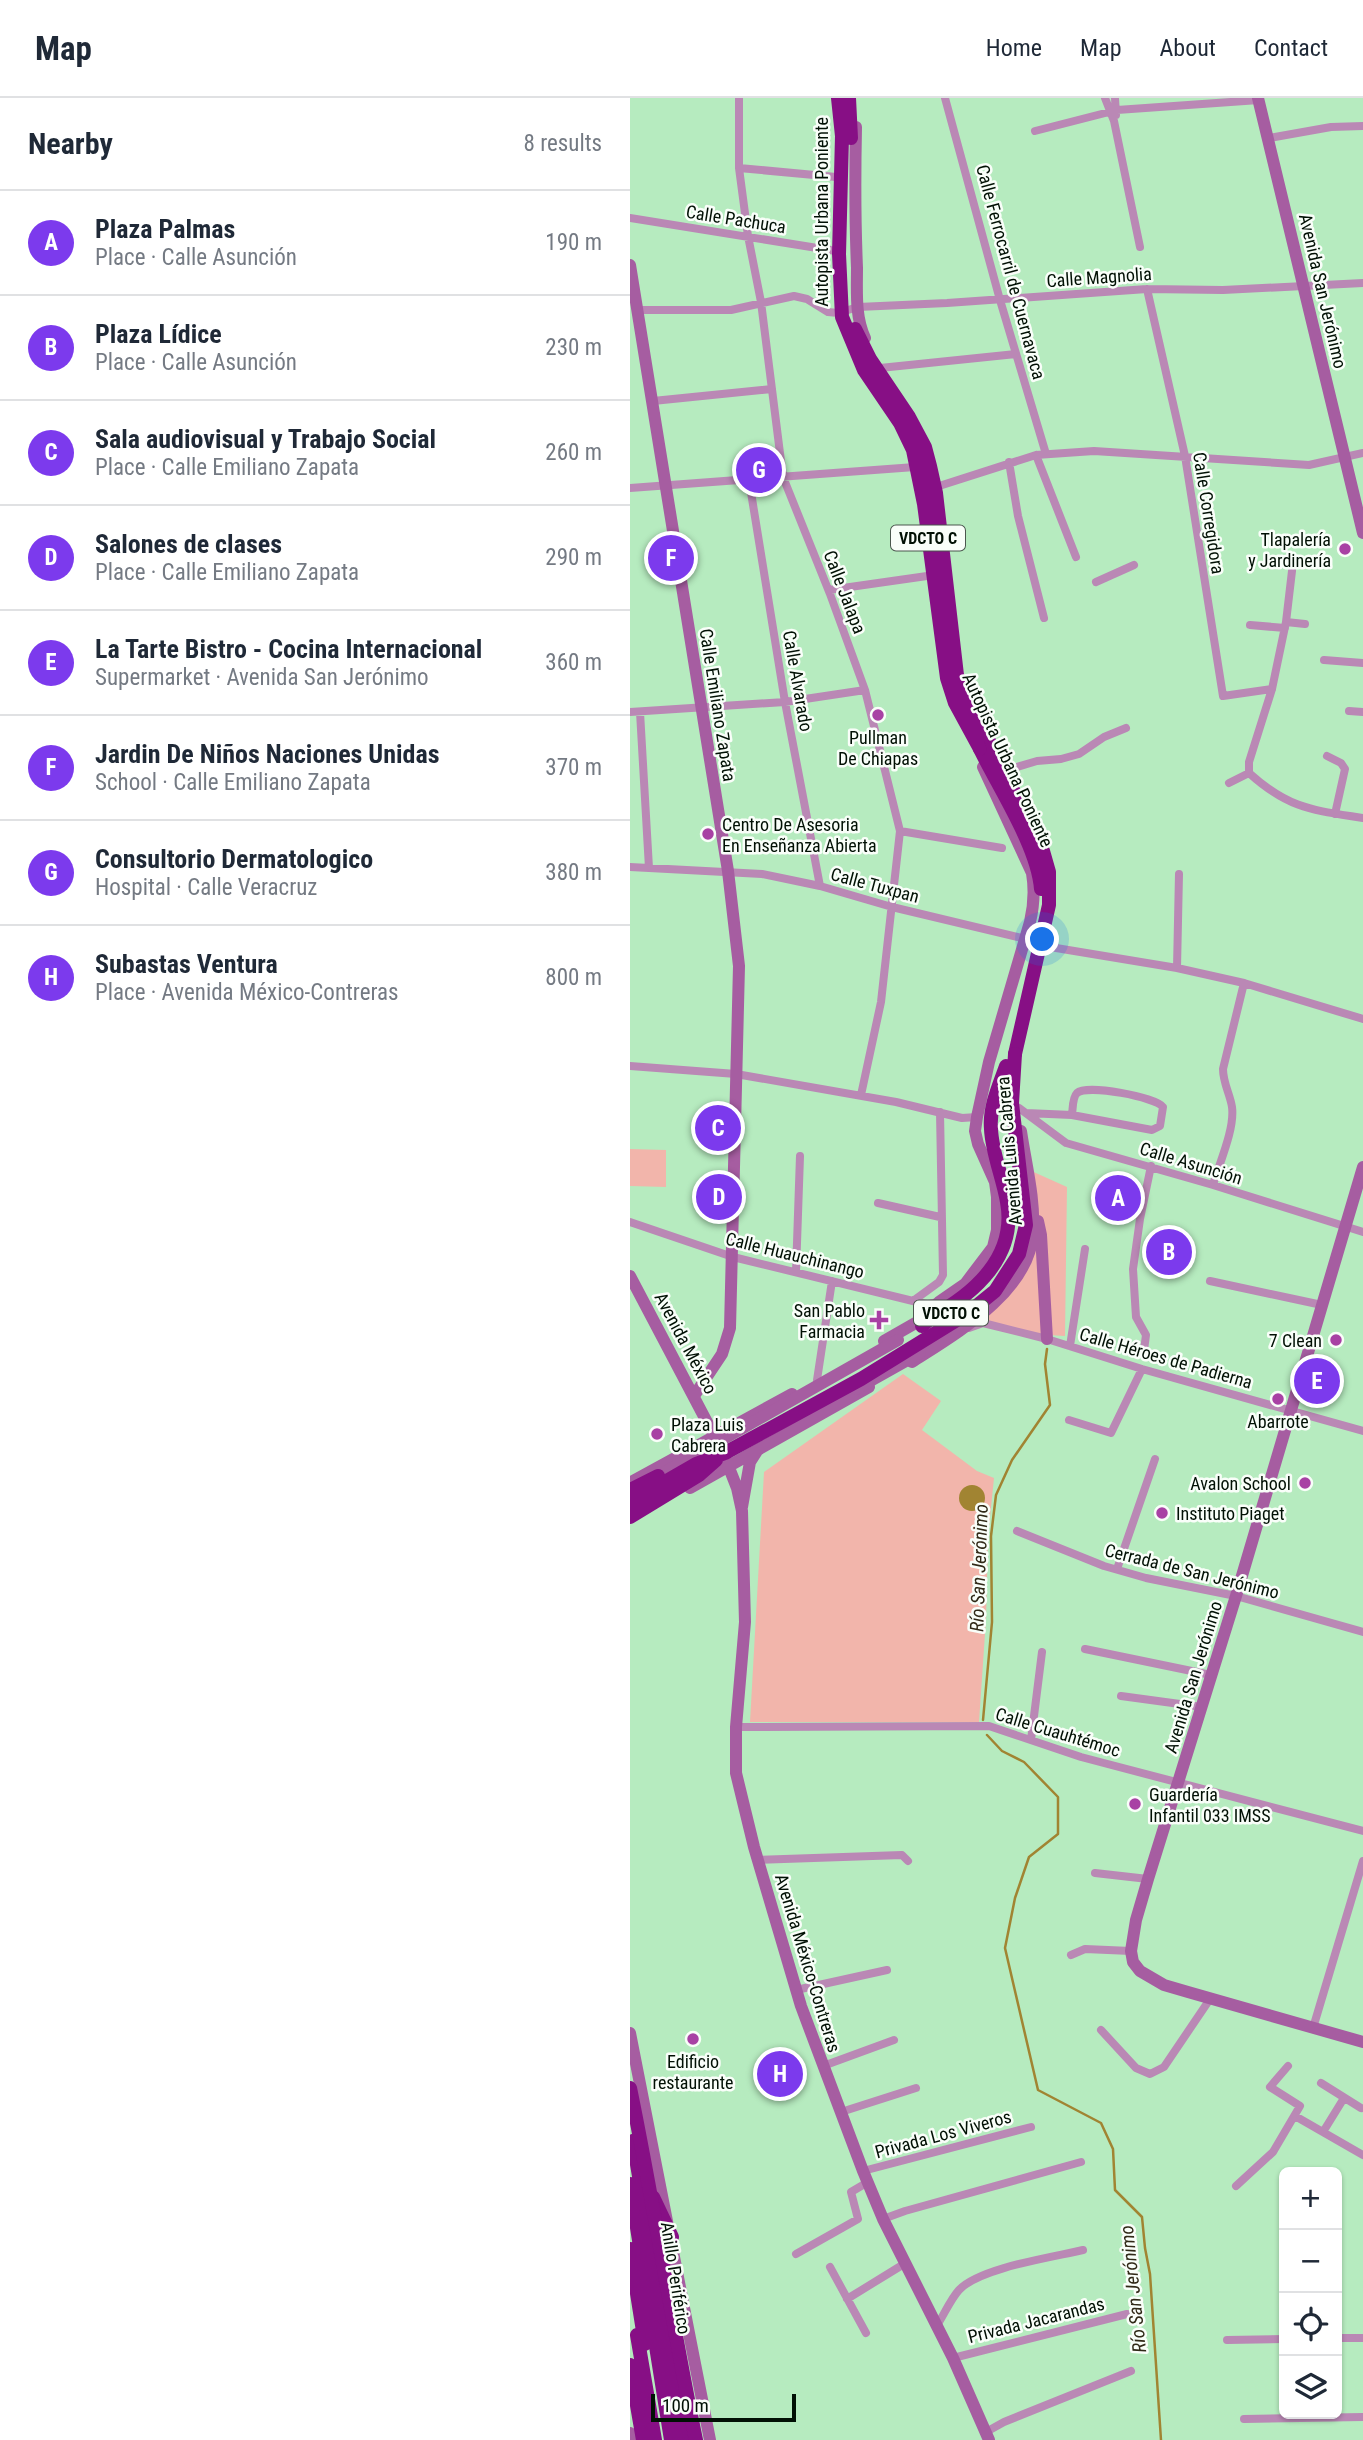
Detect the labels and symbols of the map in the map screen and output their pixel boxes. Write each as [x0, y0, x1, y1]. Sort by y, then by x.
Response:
street label: Autopista Urbana Poniente [811, 117, 832, 307]
street label: Calle Ferrocarril de Cuernavaca [972, 162, 1050, 382]
street label: Calle Pachuca [685, 201, 787, 237]
street label: Avenida San Jerónimo [1295, 212, 1351, 370]
street label: Calle Magnolia [1046, 263, 1152, 291]
pin: G [736, 444, 782, 496]
street label: Calle Corregidora [1189, 451, 1229, 575]
road number: VDCTO C [891, 526, 965, 550]
place label: Tlapalería y Jardinería [1248, 529, 1331, 571]
pin: F [648, 532, 694, 584]
marker: Tlapalería y Jardinería [1337, 541, 1353, 557]
street label: Calle Jalapa [820, 548, 870, 636]
street label: Calle Emiliano Zapata [696, 627, 740, 783]
street label: Calle Alvarado [779, 629, 817, 733]
street label: Autopista Urbana Poniente [958, 670, 1058, 850]
marker: Pullman De Chiapas [870, 707, 886, 723]
place label: Pullman De Chiapas [838, 727, 918, 769]
place label: Centro De Asesoria En Enseñanza Abierta [722, 814, 877, 856]
marker: Centro De Asesoria En Enseñanza Abierta [700, 826, 716, 842]
street label: Calle Tuxpan [828, 863, 922, 907]
your location [1025, 922, 1059, 956]
street label: Avenida Luis Cabrera [992, 1076, 1026, 1226]
pin: C [695, 1102, 741, 1154]
street label: Calle Asunción [1137, 1137, 1245, 1189]
pin: D [696, 1171, 742, 1223]
pin: A [1095, 1172, 1141, 1224]
pin: B [1146, 1226, 1192, 1278]
street label: Calle Huauchinango [724, 1228, 866, 1282]
street label: Avenida México [650, 1289, 722, 1397]
place label: San Pablo Farmacia [794, 1300, 865, 1342]
road number: VDCTO C [914, 1301, 988, 1326]
marker: San Pablo Farmacia [871, 1312, 887, 1328]
street label: Calle Héroes de Padierna [1077, 1323, 1255, 1393]
place label: 7 Clean [1269, 1330, 1322, 1351]
marker: 7 Clean [1328, 1332, 1344, 1348]
pin: E [1294, 1355, 1340, 1407]
marker: Abarrote [1270, 1391, 1286, 1407]
place label: Abarrote [1247, 1411, 1309, 1432]
place label: Plaza Luis Cabrera [671, 1414, 744, 1456]
marker: Plaza Luis Cabrera [649, 1426, 665, 1442]
place label: Avalon School [1190, 1473, 1291, 1494]
marker: Avalon School [1297, 1475, 1313, 1491]
place label: Instituto Piaget [1176, 1503, 1285, 1524]
water label: Río San Jerónimo [965, 1504, 993, 1632]
marker: Instituto Piaget [1154, 1505, 1170, 1521]
street label: Cerrada de San Jerónimo [1103, 1539, 1281, 1603]
street label: Avenida San Jerónimo [1160, 1598, 1226, 1756]
street label: Calle Cuauhtémoc [993, 1703, 1123, 1761]
place label: Guardería Infantil 033 IMSS [1149, 1784, 1271, 1826]
marker: Guardería Infantil 033 IMSS [1127, 1796, 1143, 1812]
street label: Avenida México-Contreras [771, 1871, 845, 2055]
marker: Edificio restaurante [685, 2031, 701, 2047]
pin: H [757, 2048, 803, 2100]
place label: Edificio restaurante [653, 2051, 733, 2093]
street label: Privada Los Viveros [873, 2106, 1013, 2162]
street label: Anillo Periférico [657, 2220, 695, 2336]
water label: Río San Jerónimo [1115, 2224, 1151, 2354]
street label: Privada Jacarandas [966, 2293, 1106, 2347]
scale bar [651, 2391, 796, 2423]

